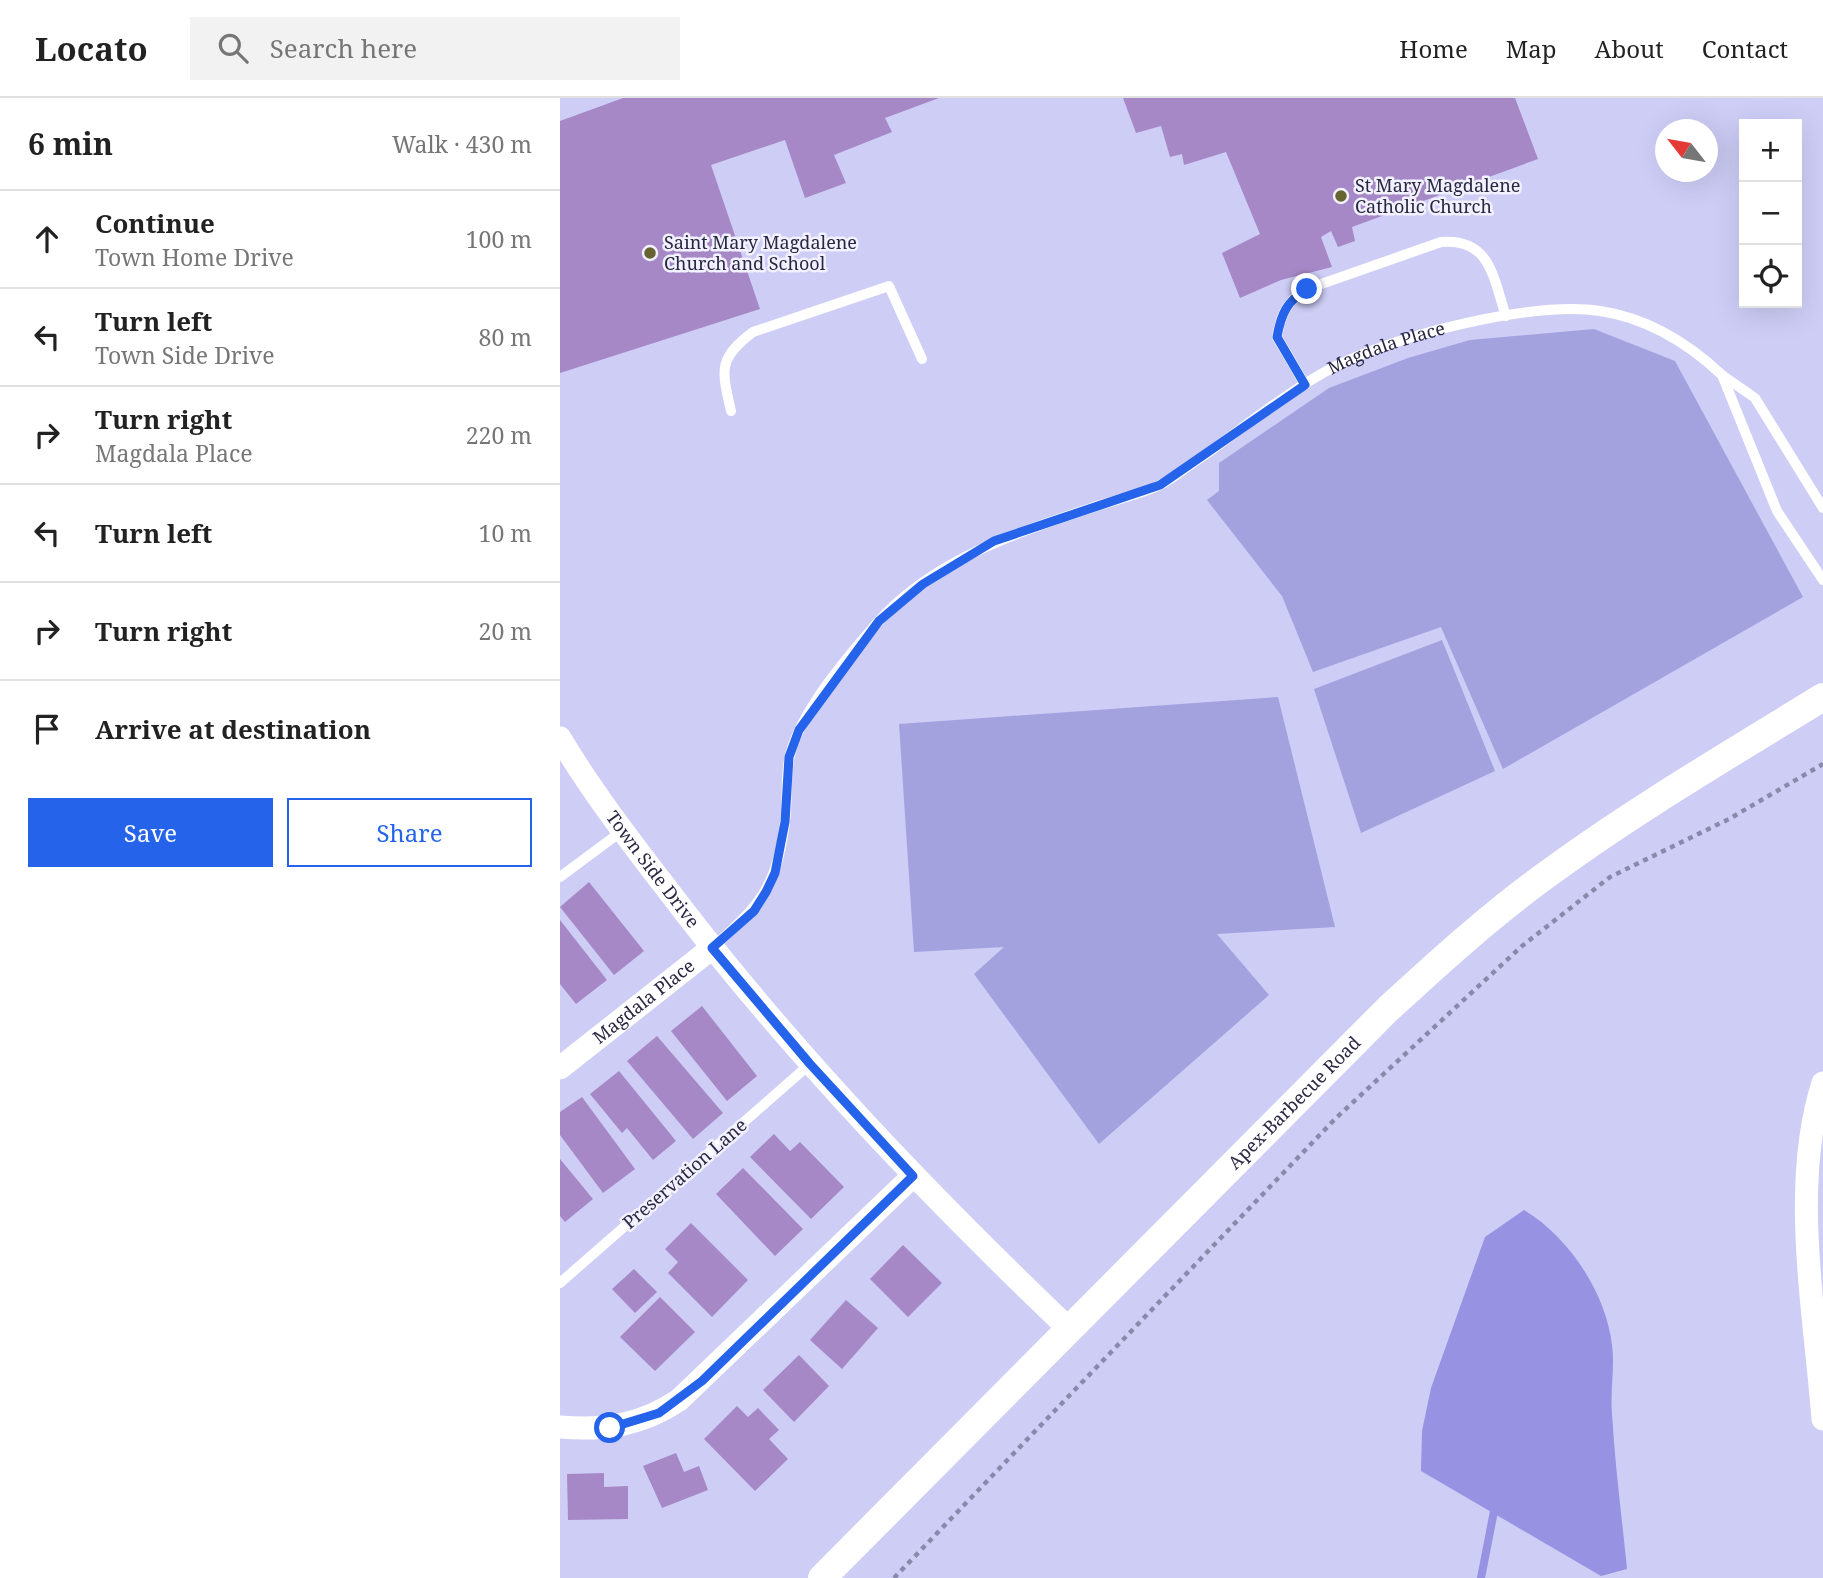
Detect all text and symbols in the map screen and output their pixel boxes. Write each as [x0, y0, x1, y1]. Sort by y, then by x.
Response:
search box [190, 17, 680, 80]
text: Locato [35, 26, 148, 71]
icon: search [214, 29, 252, 67]
text: Search here [270, 30, 417, 66]
text: Home [1399, 32, 1468, 65]
text: Map [1506, 32, 1557, 65]
text: About [1595, 32, 1664, 65]
text: Contact [1702, 32, 1788, 65]
north arrow [1655, 119, 1718, 182]
map controls [1739, 119, 1802, 308]
button: + [1739, 119, 1802, 182]
text: 6 min [28, 123, 113, 164]
text: Walk · 430 m [392, 128, 532, 160]
place label: St Mary Magdalene Catholic Church [1355, 173, 1521, 218]
button: − [1739, 182, 1802, 245]
marker: St Mary Magdalene Catholic Church [1333, 188, 1349, 204]
text: Continue [95, 205, 215, 241]
icon: ahead [28, 220, 66, 258]
text: 100 m [466, 223, 532, 255]
place label: Saint Mary Magdalene Church and School [664, 230, 857, 275]
text: Town Home Drive [95, 241, 294, 273]
marker: Saint Mary Magdalene Church and School [642, 245, 658, 261]
button: locate [1739, 245, 1802, 308]
route end [1291, 273, 1322, 304]
text: Turn left [95, 303, 212, 339]
street label: Magdala Place [1323, 316, 1447, 380]
icon: left [28, 318, 66, 356]
text: 80 m [479, 321, 532, 353]
text: Town Side Drive [95, 339, 275, 371]
text: Turn right [95, 401, 232, 437]
icon: right [28, 416, 66, 454]
text: 220 m [466, 419, 532, 451]
text: Magdala Place [95, 437, 253, 469]
icon: left [28, 514, 66, 552]
text: Turn left [95, 515, 212, 551]
text: 10 m [479, 517, 532, 549]
icon: right [28, 612, 66, 650]
text: Turn right [95, 613, 232, 649]
text: 20 m [479, 615, 532, 647]
icon: arrive [28, 710, 66, 748]
text: Arrive at destination [95, 711, 371, 747]
button: Save [28, 798, 273, 867]
button: Share [287, 798, 532, 867]
street label: Town Side Drive [601, 806, 705, 932]
street label: Magdala Place [587, 953, 699, 1049]
street label: Apex-Barbecue Road [1222, 1031, 1365, 1174]
street label: Preservation Lane [617, 1113, 752, 1234]
route start [594, 1412, 625, 1443]

